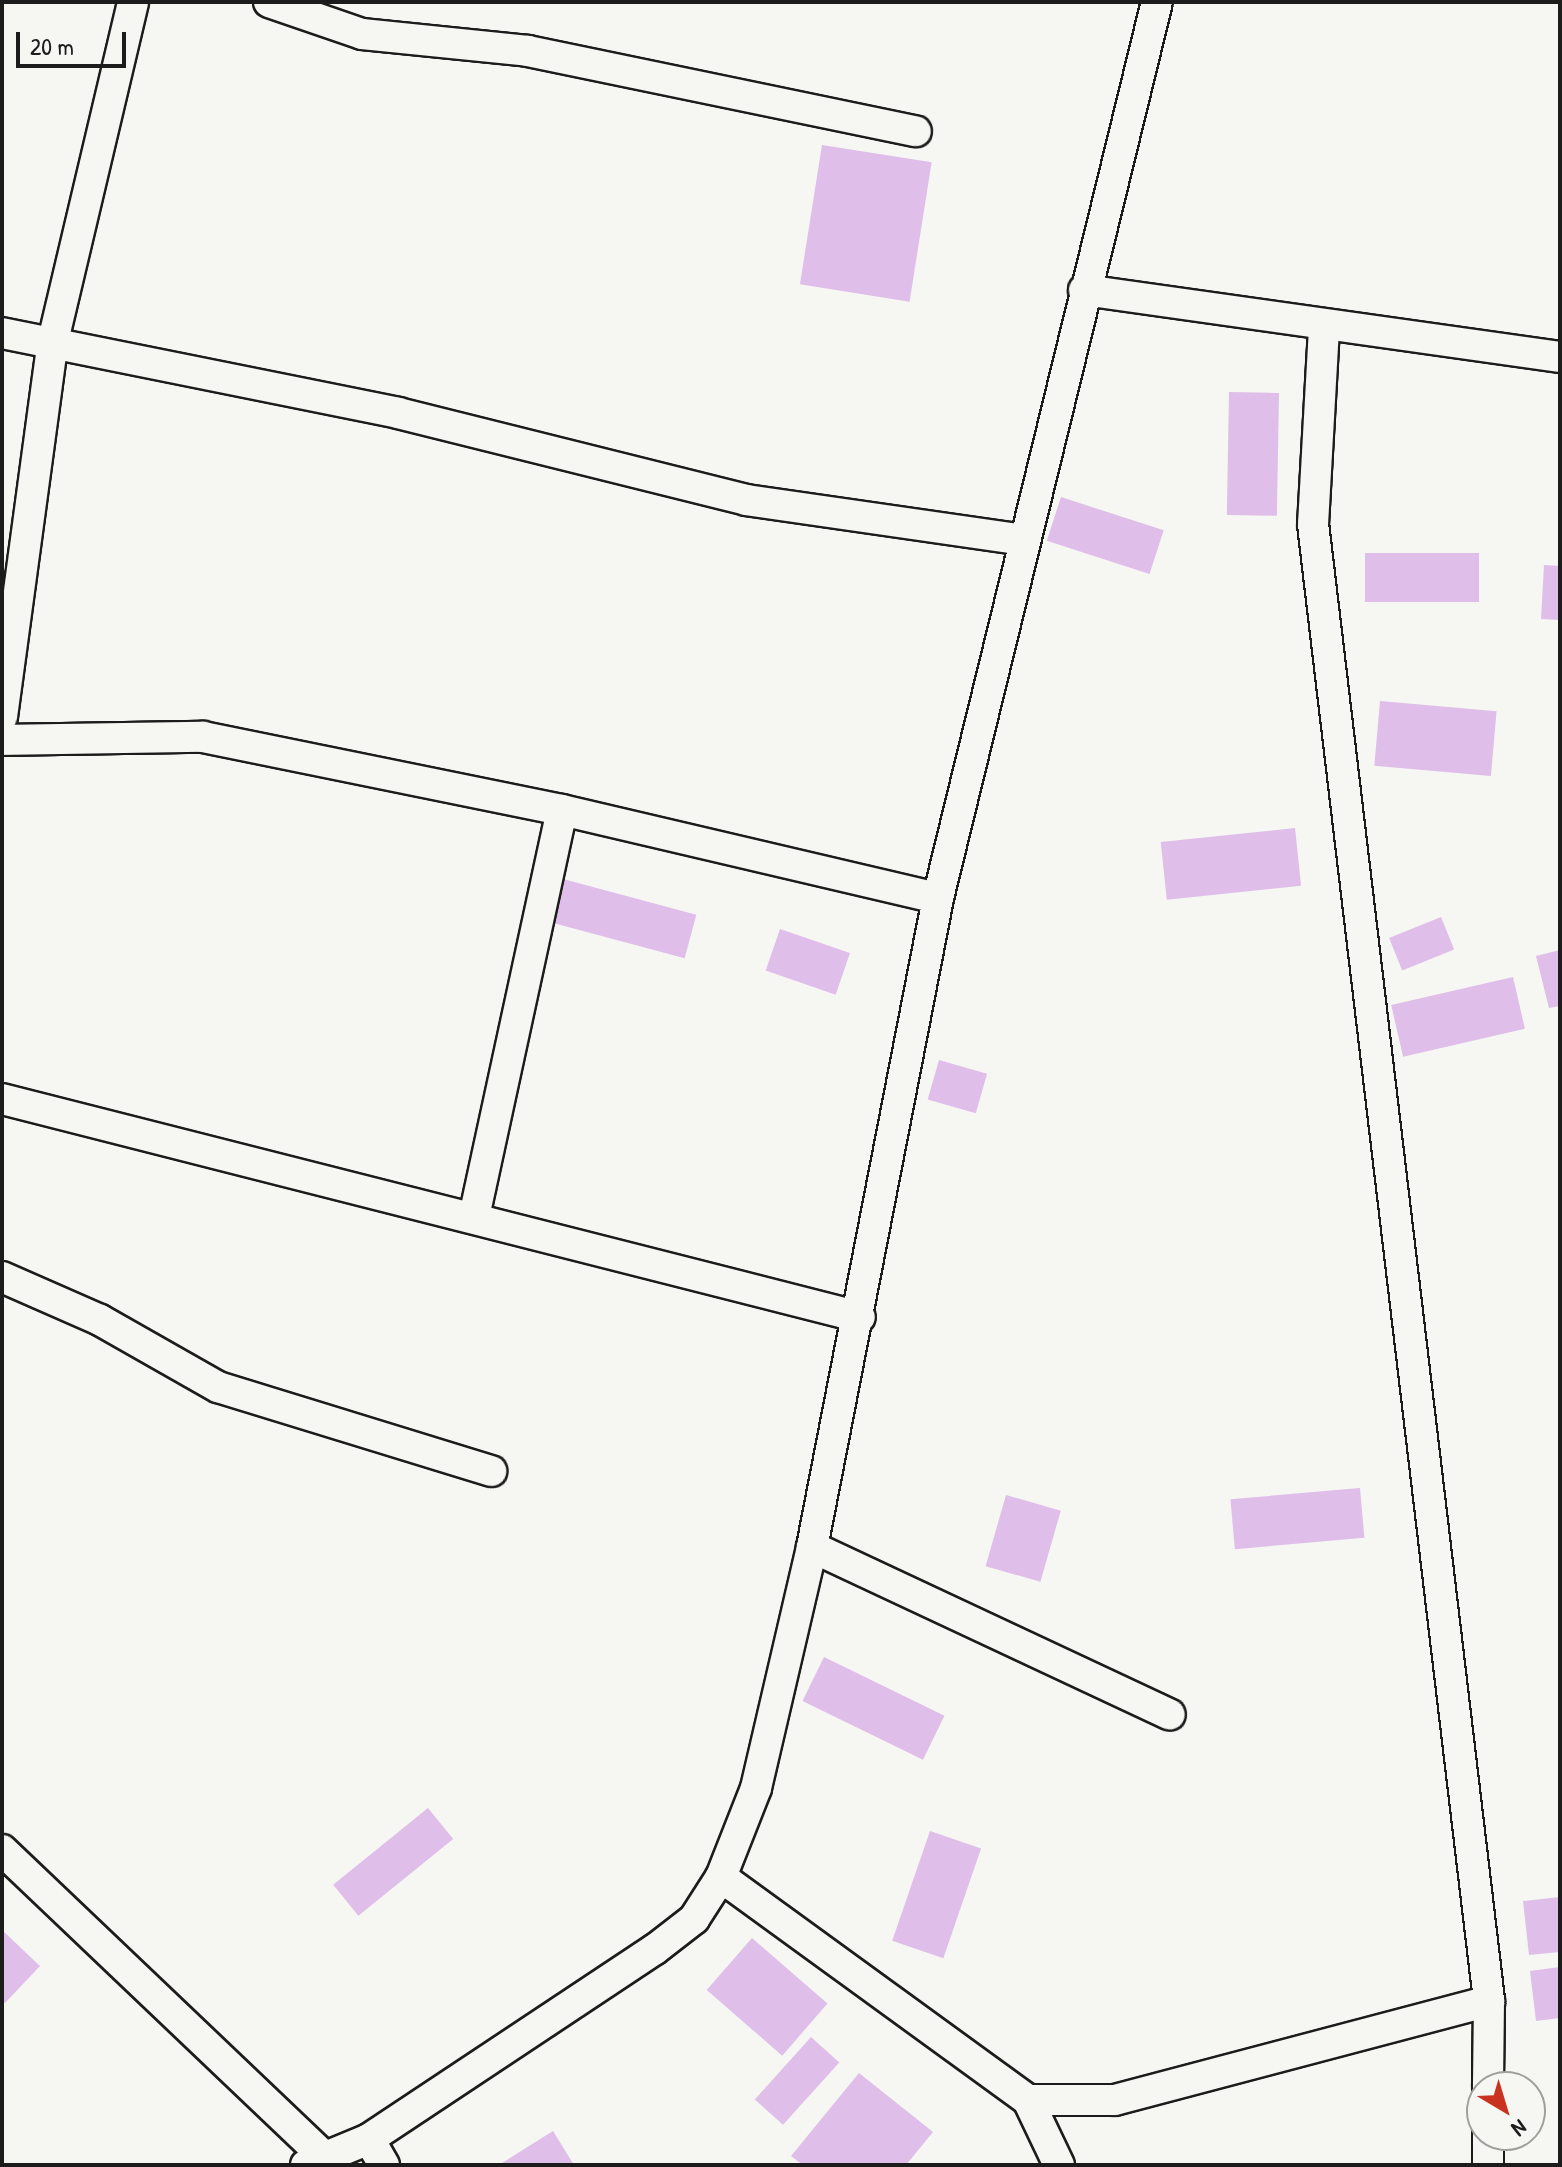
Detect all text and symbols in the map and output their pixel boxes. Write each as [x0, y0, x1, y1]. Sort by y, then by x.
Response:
scale bar [20, 16, 130, 66]
text: 20 m [30, 30, 74, 62]
north arrow [1466, 2071, 1546, 2151]
text: N [1506, 2113, 1533, 2144]

